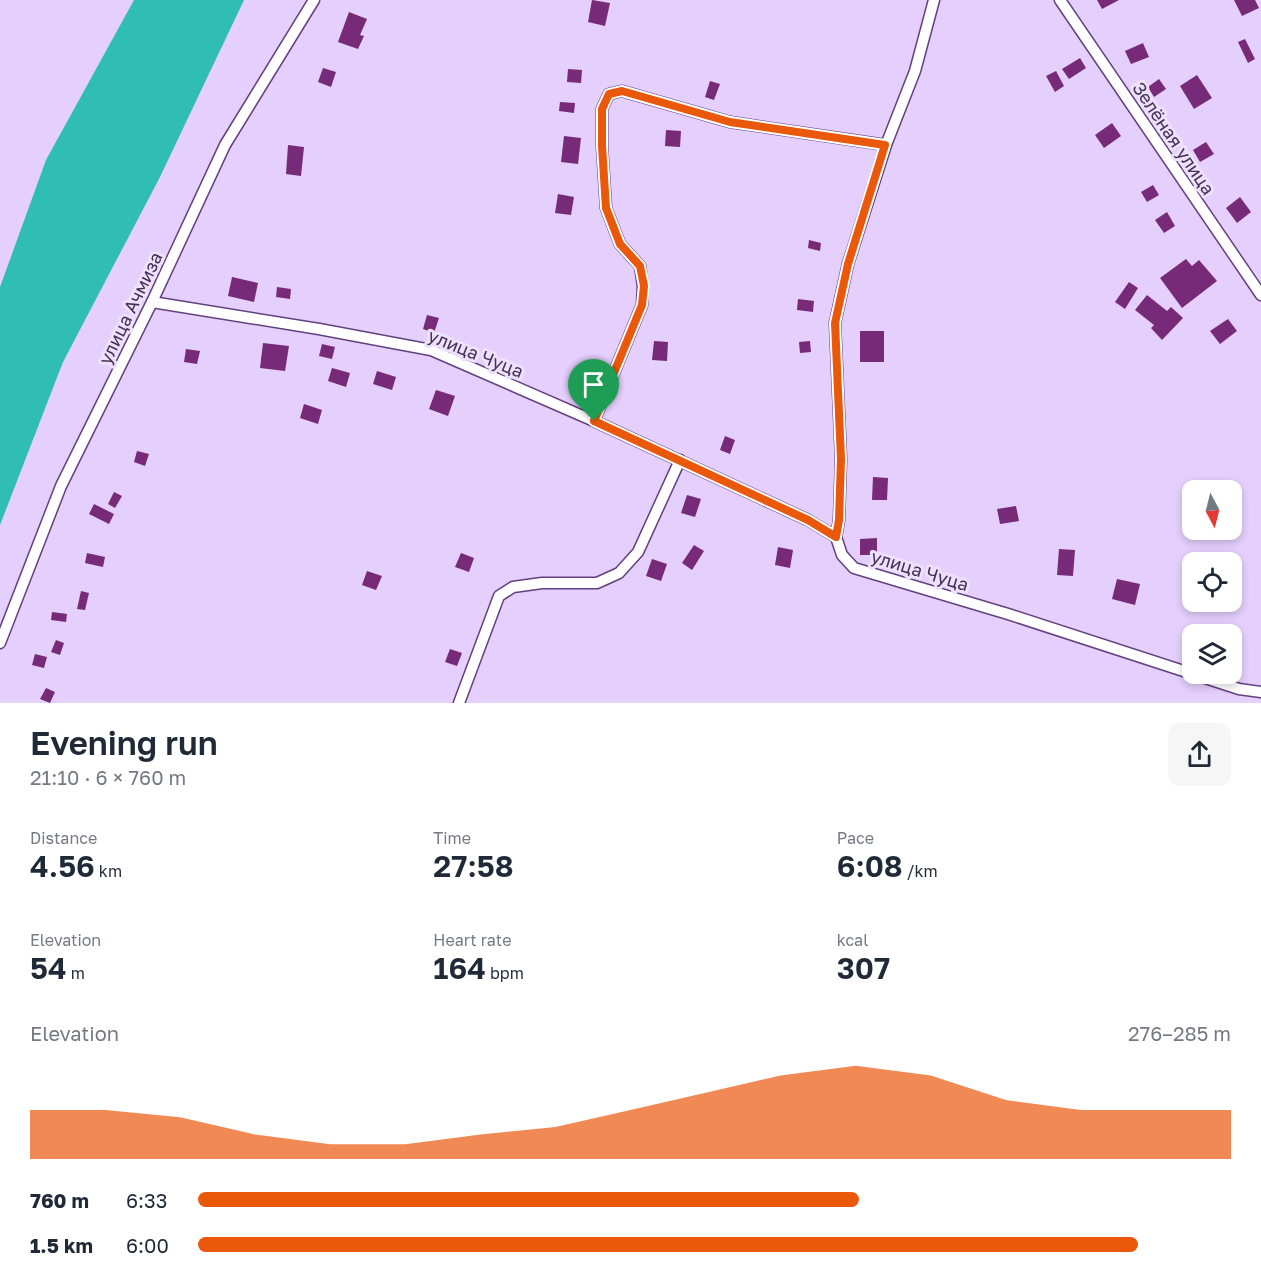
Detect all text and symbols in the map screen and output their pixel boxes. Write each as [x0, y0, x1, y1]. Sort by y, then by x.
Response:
street label: Зелёная улица [1128, 77, 1220, 199]
street label: улица Ачмиза [93, 248, 167, 368]
street label: улица Чуца [425, 324, 527, 382]
pin [568, 359, 619, 421]
icon: arrive [577, 368, 610, 401]
north arrow [1182, 480, 1242, 540]
map controls [1182, 480, 1242, 684]
street label: улица Чуца [869, 545, 971, 595]
button: locate [1182, 552, 1242, 612]
button: layers [1182, 624, 1242, 684]
text: Evening run [30, 723, 218, 762]
button: share [1168, 723, 1231, 786]
text: 21:10 · 6 × 760 m [30, 765, 186, 789]
text: Distance [30, 828, 97, 848]
text: Time [433, 828, 471, 848]
text: Pace [837, 828, 874, 848]
text: 4.56 [30, 848, 95, 884]
text: 27:58 [433, 848, 514, 884]
text: 6:08 [837, 848, 903, 884]
text: km [95, 861, 122, 881]
text: /km [903, 861, 938, 881]
text: Elevation [30, 930, 101, 950]
text: Heart rate [433, 930, 511, 950]
text: kcal [837, 930, 868, 950]
text: 54 [30, 950, 67, 986]
text: 164 [433, 950, 486, 986]
text: 307 [837, 950, 890, 986]
text: m [67, 963, 85, 983]
text: bpm [486, 963, 524, 983]
text: Elevation [30, 1021, 119, 1045]
text: 276–285 m [1128, 1021, 1231, 1045]
text: 760 m [30, 1188, 89, 1212]
text: 6:33 [126, 1188, 168, 1212]
text: 1.5 km [30, 1233, 93, 1257]
text: 6:00 [126, 1233, 169, 1257]

